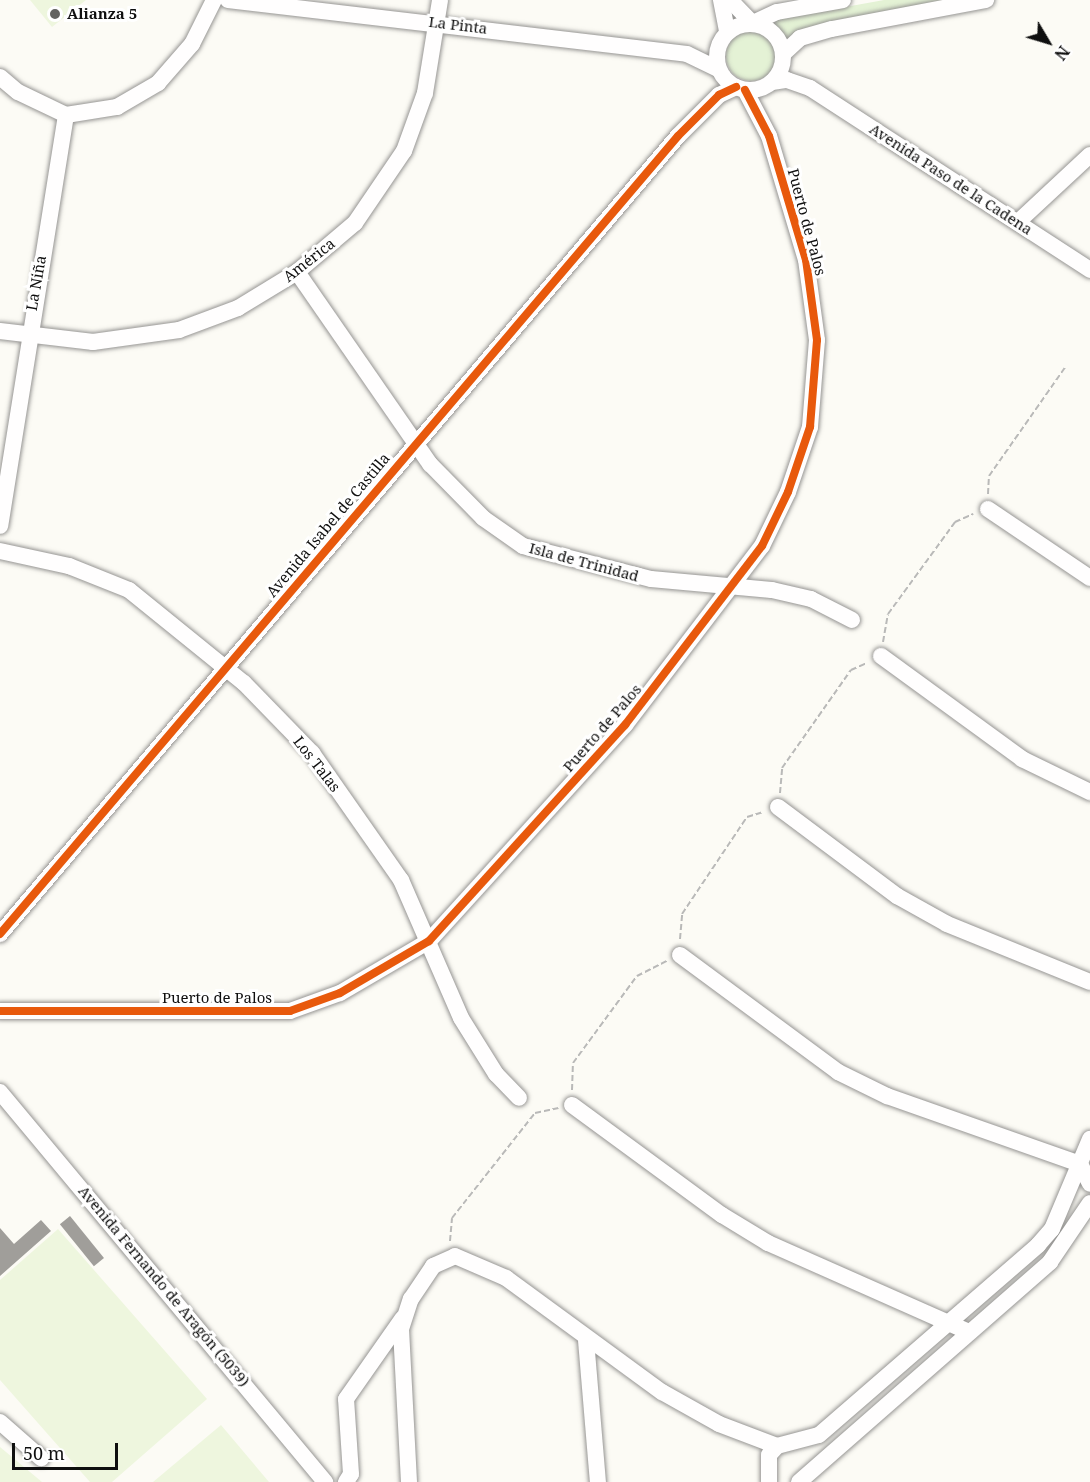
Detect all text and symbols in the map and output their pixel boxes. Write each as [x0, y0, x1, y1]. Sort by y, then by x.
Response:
place label: Alianza 5 [67, 5, 137, 23]
marker: Alianza 5 [48, 7, 62, 21]
street label: La Pinta [428, 12, 488, 38]
north arrow [1018, 12, 1078, 72]
text: N [1050, 41, 1075, 65]
street label: Avenida Paso de la Cadena [866, 120, 1036, 238]
street label: Puerto de Palos [784, 166, 830, 278]
street label: América [280, 234, 338, 286]
street label: La Niña [22, 254, 50, 312]
street label: Avenida Isabel de Castilla [263, 449, 393, 601]
street label: Isla de Trinidad [527, 539, 641, 585]
street label: Puerto de Palos [559, 681, 645, 775]
street label: Los Talas [290, 733, 344, 795]
street label: Puerto de Palos [162, 989, 272, 1007]
street label: Avenida Fernando de Aragón (5039) [75, 1182, 253, 1390]
scale bar [15, 1431, 122, 1469]
text: 50 m [23, 1441, 65, 1465]

